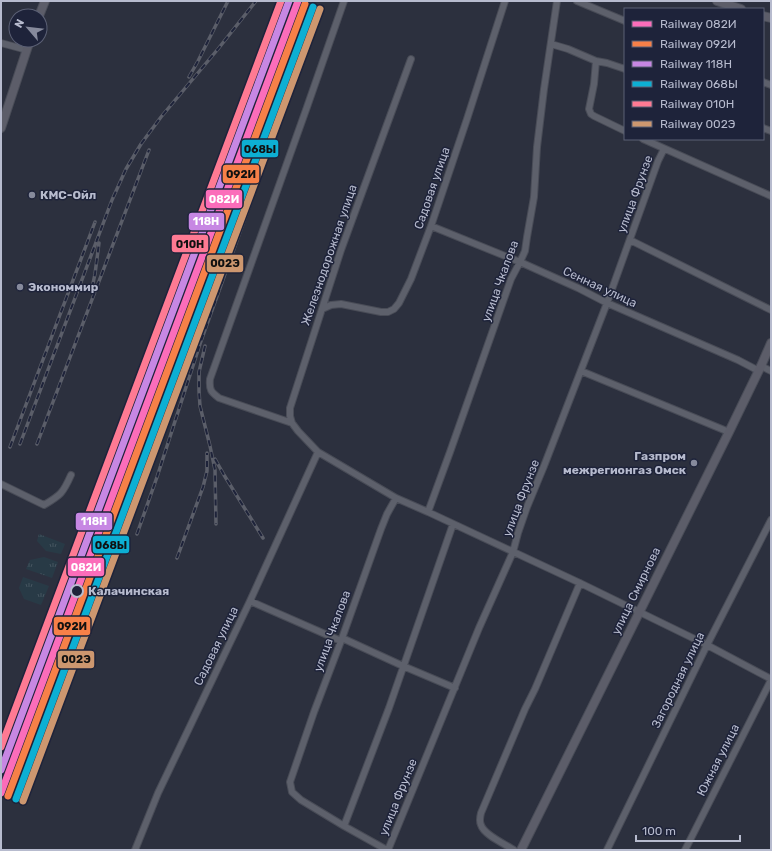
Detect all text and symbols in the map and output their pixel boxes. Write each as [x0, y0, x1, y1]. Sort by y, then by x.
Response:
north arrow [8, 8, 48, 48]
legend [624, 8, 764, 140]
text: N [12, 17, 27, 30]
text: Railway 082И [660, 17, 737, 31]
text: Railway 092И [660, 37, 736, 51]
text: Railway 118Н [660, 57, 732, 71]
text: Railway 068Ы [660, 77, 738, 91]
text: Railway 010Н [660, 97, 734, 111]
text: Railway 002Э [660, 117, 735, 131]
line badge: 068Ы [241, 139, 279, 158]
text: 068Ы [244, 143, 276, 156]
street label: Садовая улица [411, 145, 453, 231]
street label: улица Фрунзе [615, 153, 656, 235]
line badge: 092И [222, 164, 260, 184]
text: 092И [226, 168, 256, 181]
street label: Железнодорожная улица [298, 183, 360, 327]
place label: КМС-Ойл [40, 188, 96, 202]
line badge: 082И [205, 189, 243, 209]
marker: КМС-Ойл [27, 190, 37, 200]
text: 082И [209, 193, 239, 206]
line badge: 118Н [188, 212, 225, 231]
text: 118Н [193, 215, 219, 228]
line badge: 010Н [171, 234, 209, 253]
text: 010Н [176, 238, 204, 251]
street label: улица Чкалова [479, 238, 521, 324]
line badge: 002Э [206, 254, 244, 273]
text: 002Э [210, 257, 240, 270]
street label: Сенная улица [561, 264, 639, 310]
place label: Экономмир [28, 280, 99, 294]
marker: Экономмир [15, 282, 25, 292]
place label: Газпром межрегионгаз Омск [563, 449, 687, 477]
street label: улица Фрунзе [500, 457, 542, 539]
marker: Газпром межрегионгаз Омск [689, 458, 699, 468]
line badge: 118Н [75, 512, 113, 531]
text: 118Н [81, 515, 107, 528]
line badge: 068Ы [92, 535, 130, 554]
text: 068Ы [95, 539, 127, 552]
street label: улица Смирнова [609, 545, 663, 637]
line badge: 082И [67, 557, 105, 577]
text: 082И [71, 561, 101, 574]
marker: Калачинская [70, 584, 84, 598]
place label: Калачинская [88, 584, 169, 598]
street label: улица Чкалова [311, 588, 353, 674]
street label: Садовая улица [191, 604, 241, 688]
line badge: 092И [53, 616, 91, 636]
text: 092И [57, 620, 87, 633]
street label: Загородная улица [649, 630, 707, 730]
line badge: 002Э [57, 650, 95, 669]
text: 002Э [61, 653, 91, 666]
street label: Южная улица [694, 722, 742, 798]
street label: улица Фрунзе [376, 756, 420, 837]
scale bar [636, 817, 740, 843]
text: 100 m [642, 824, 676, 838]

